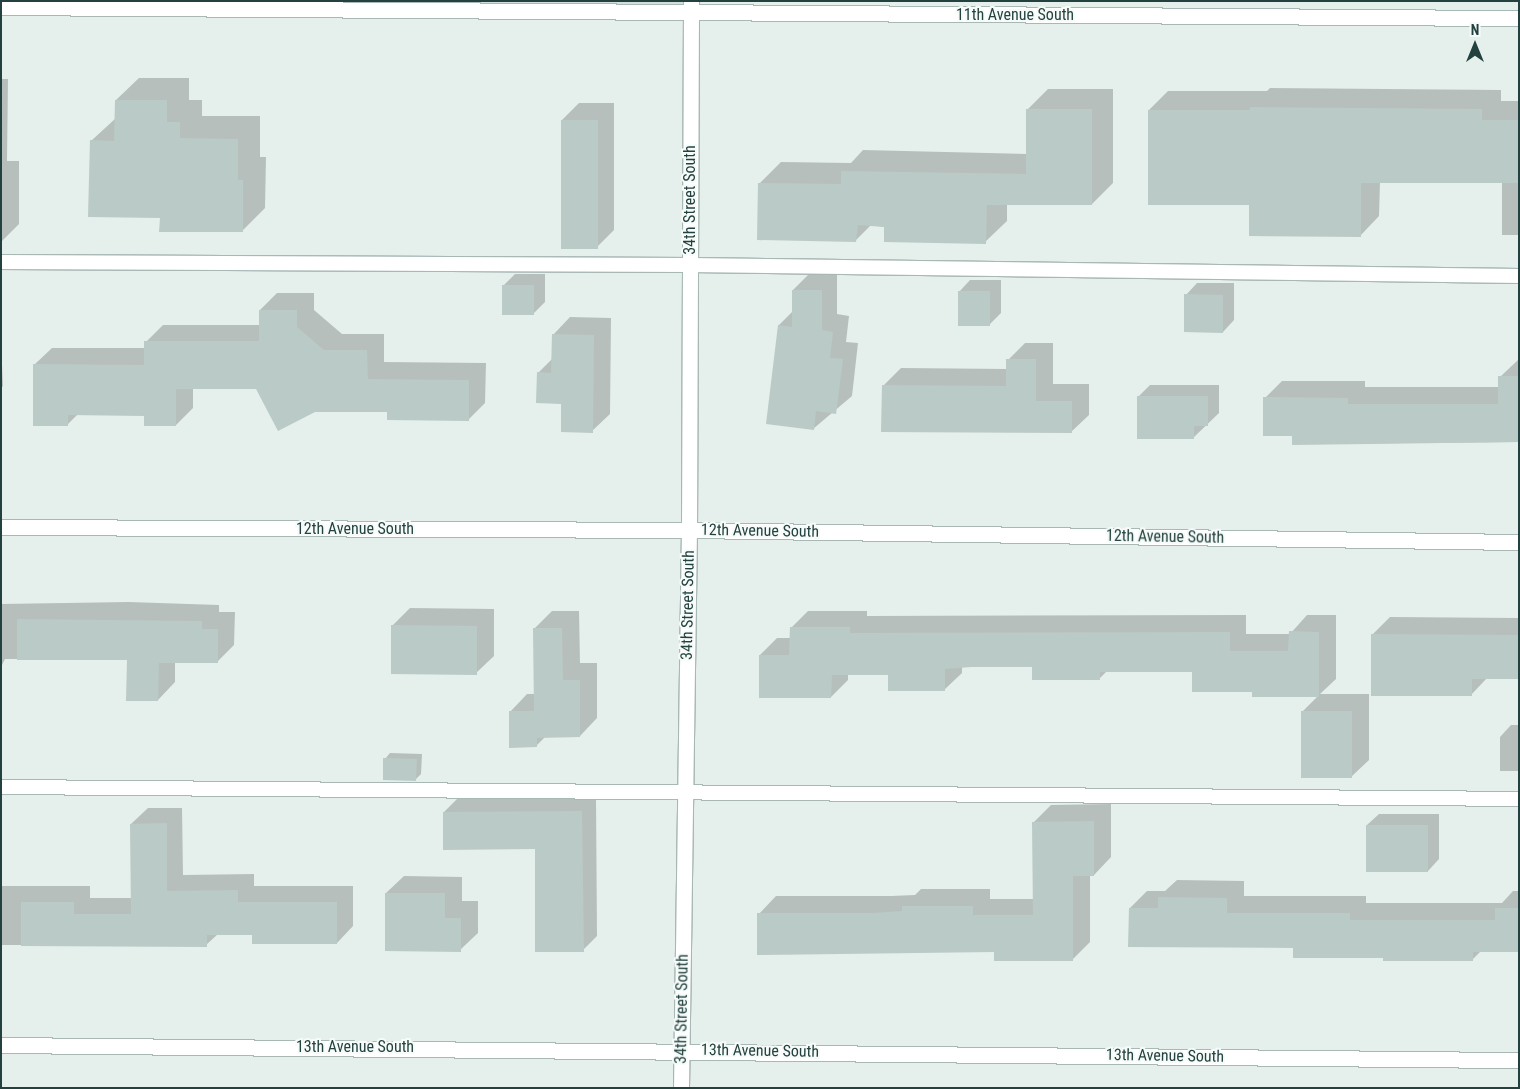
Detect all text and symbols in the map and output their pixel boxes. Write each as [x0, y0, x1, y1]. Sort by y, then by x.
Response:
street label: 11th Avenue South [956, 5, 1074, 25]
north arrow [1450, 20, 1500, 70]
text: N [1471, 22, 1479, 38]
street label: 34th Street South [680, 145, 700, 255]
street label: 12th Avenue South [296, 519, 414, 539]
street label: 12th Avenue South [701, 520, 819, 542]
street label: 12th Avenue South [1106, 526, 1224, 548]
street label: 34th Street South [677, 550, 699, 660]
street label: 34th Street South [671, 954, 693, 1064]
street label: 13th Avenue South [296, 1037, 414, 1057]
street label: 13th Avenue South [701, 1040, 819, 1062]
street label: 13th Avenue South [1106, 1045, 1224, 1067]

